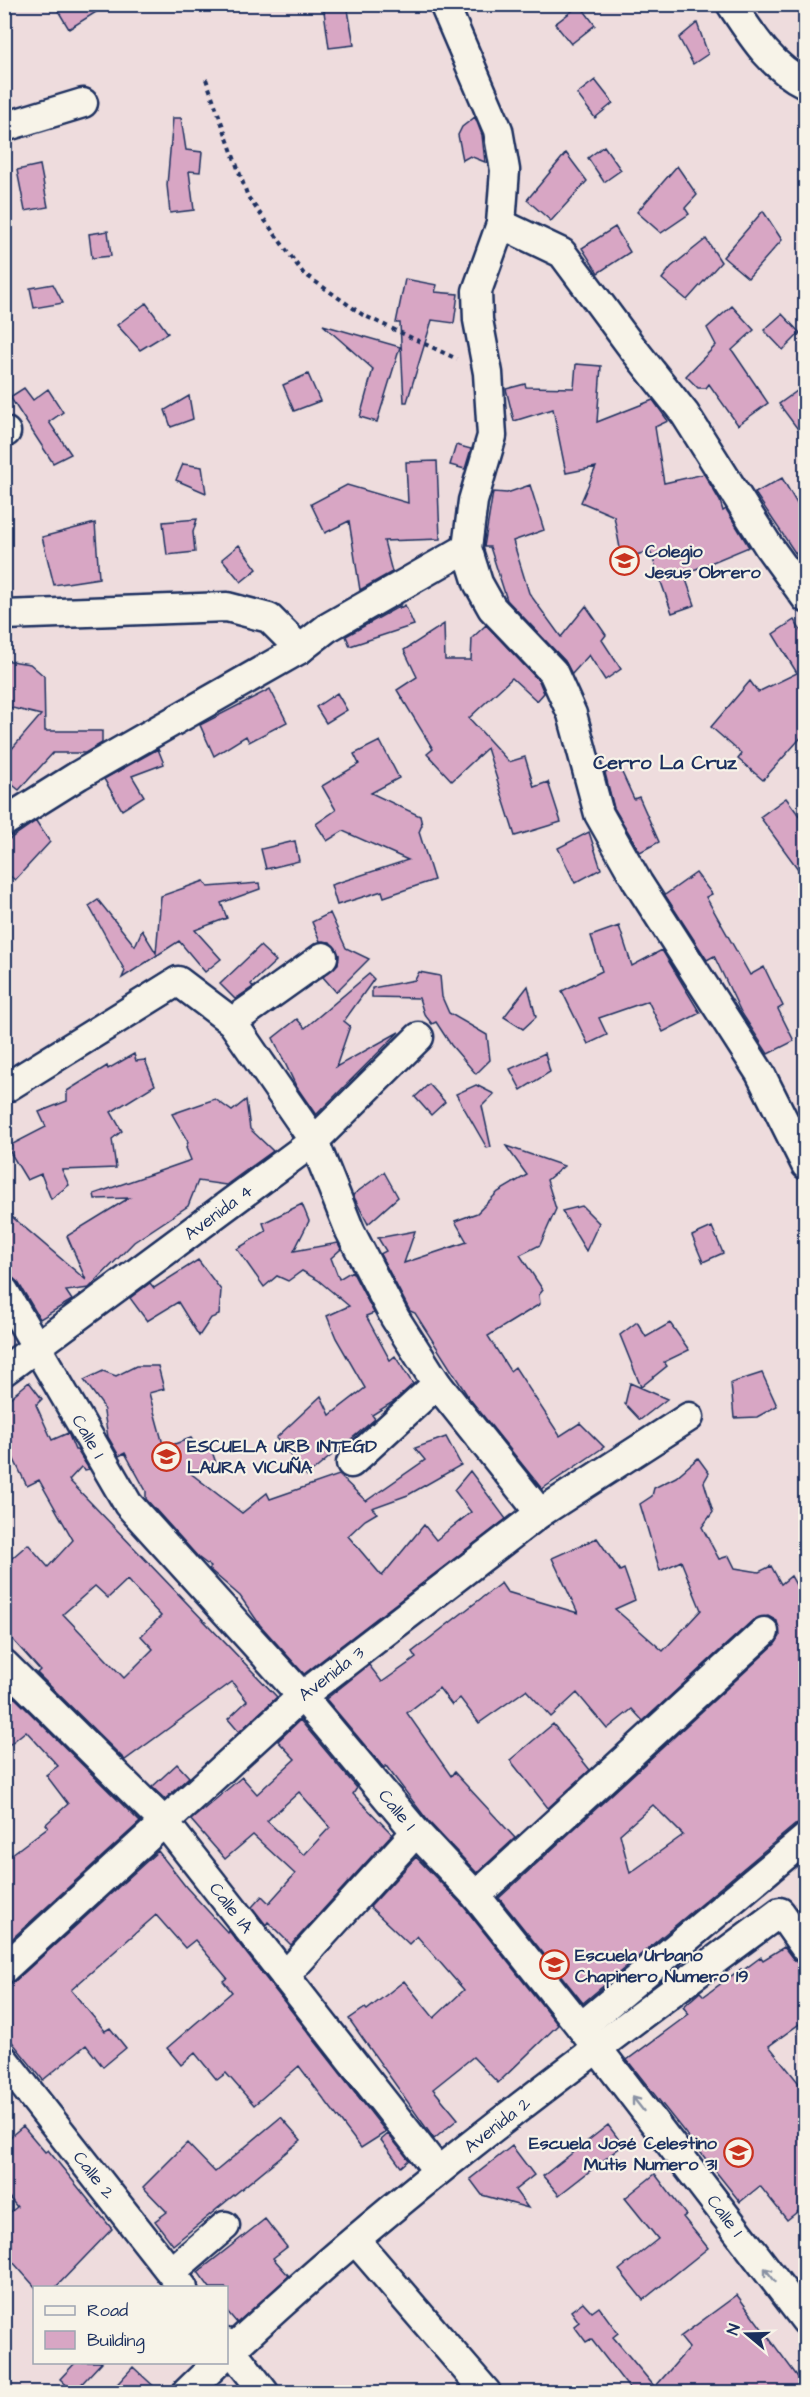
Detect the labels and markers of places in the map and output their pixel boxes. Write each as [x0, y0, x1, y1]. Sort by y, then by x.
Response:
place label: Colegio Jesus Obrero [644, 539, 761, 585]
school or university icon: Colegio Jesus Obrero [608, 545, 640, 577]
place label: ESCUELA URB INTEGD LAURA VICUÑA [187, 1434, 377, 1480]
school or university icon: ESCUELA URB INTEGD LAURA VICUÑA [150, 1440, 182, 1472]
place label: Escuela Urbano Chapinero Numero 19 [575, 1943, 749, 1989]
school or university icon: Escuela Urbano Chapinero Numero 19 [538, 1949, 570, 1981]
place label: Escuela José Celestino Mutis Numero 31 [529, 2131, 718, 2177]
school or university icon: Escuela José Celestino Mutis Numero 31 [722, 2137, 754, 2169]

